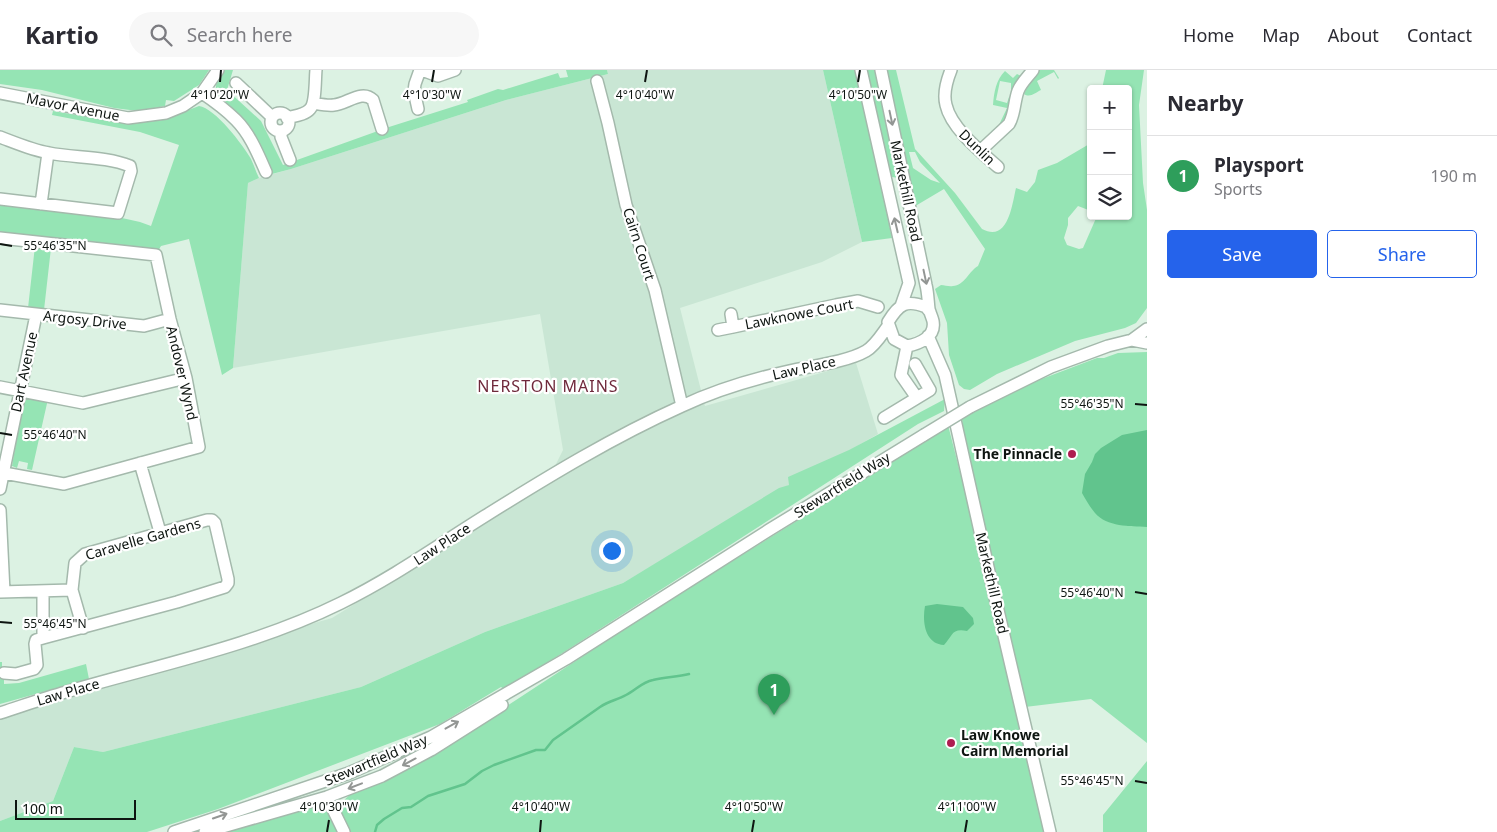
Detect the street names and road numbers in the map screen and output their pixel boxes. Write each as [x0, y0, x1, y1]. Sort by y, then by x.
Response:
street label: Mavor Avenue [25, 88, 121, 125]
street label: Dunlin [955, 125, 1000, 169]
street label: Markethill Road [886, 138, 927, 244]
street label: Cairn Court [619, 205, 660, 283]
street label: Lawknowe Court [743, 294, 855, 333]
street label: Argosy Drive [42, 306, 128, 333]
street label: Andover Wynd [162, 324, 203, 422]
street label: Dart Avenue [6, 330, 41, 414]
street label: Law Place [770, 351, 837, 384]
street label: Stewartfield Way [790, 447, 894, 522]
street label: Caravelle Gardens [83, 513, 203, 564]
street label: Law Place [410, 518, 474, 569]
street label: Markethill Road [972, 530, 1013, 635]
street label: Law Place [34, 673, 102, 710]
street label: Stewartfield Way [321, 729, 431, 790]

